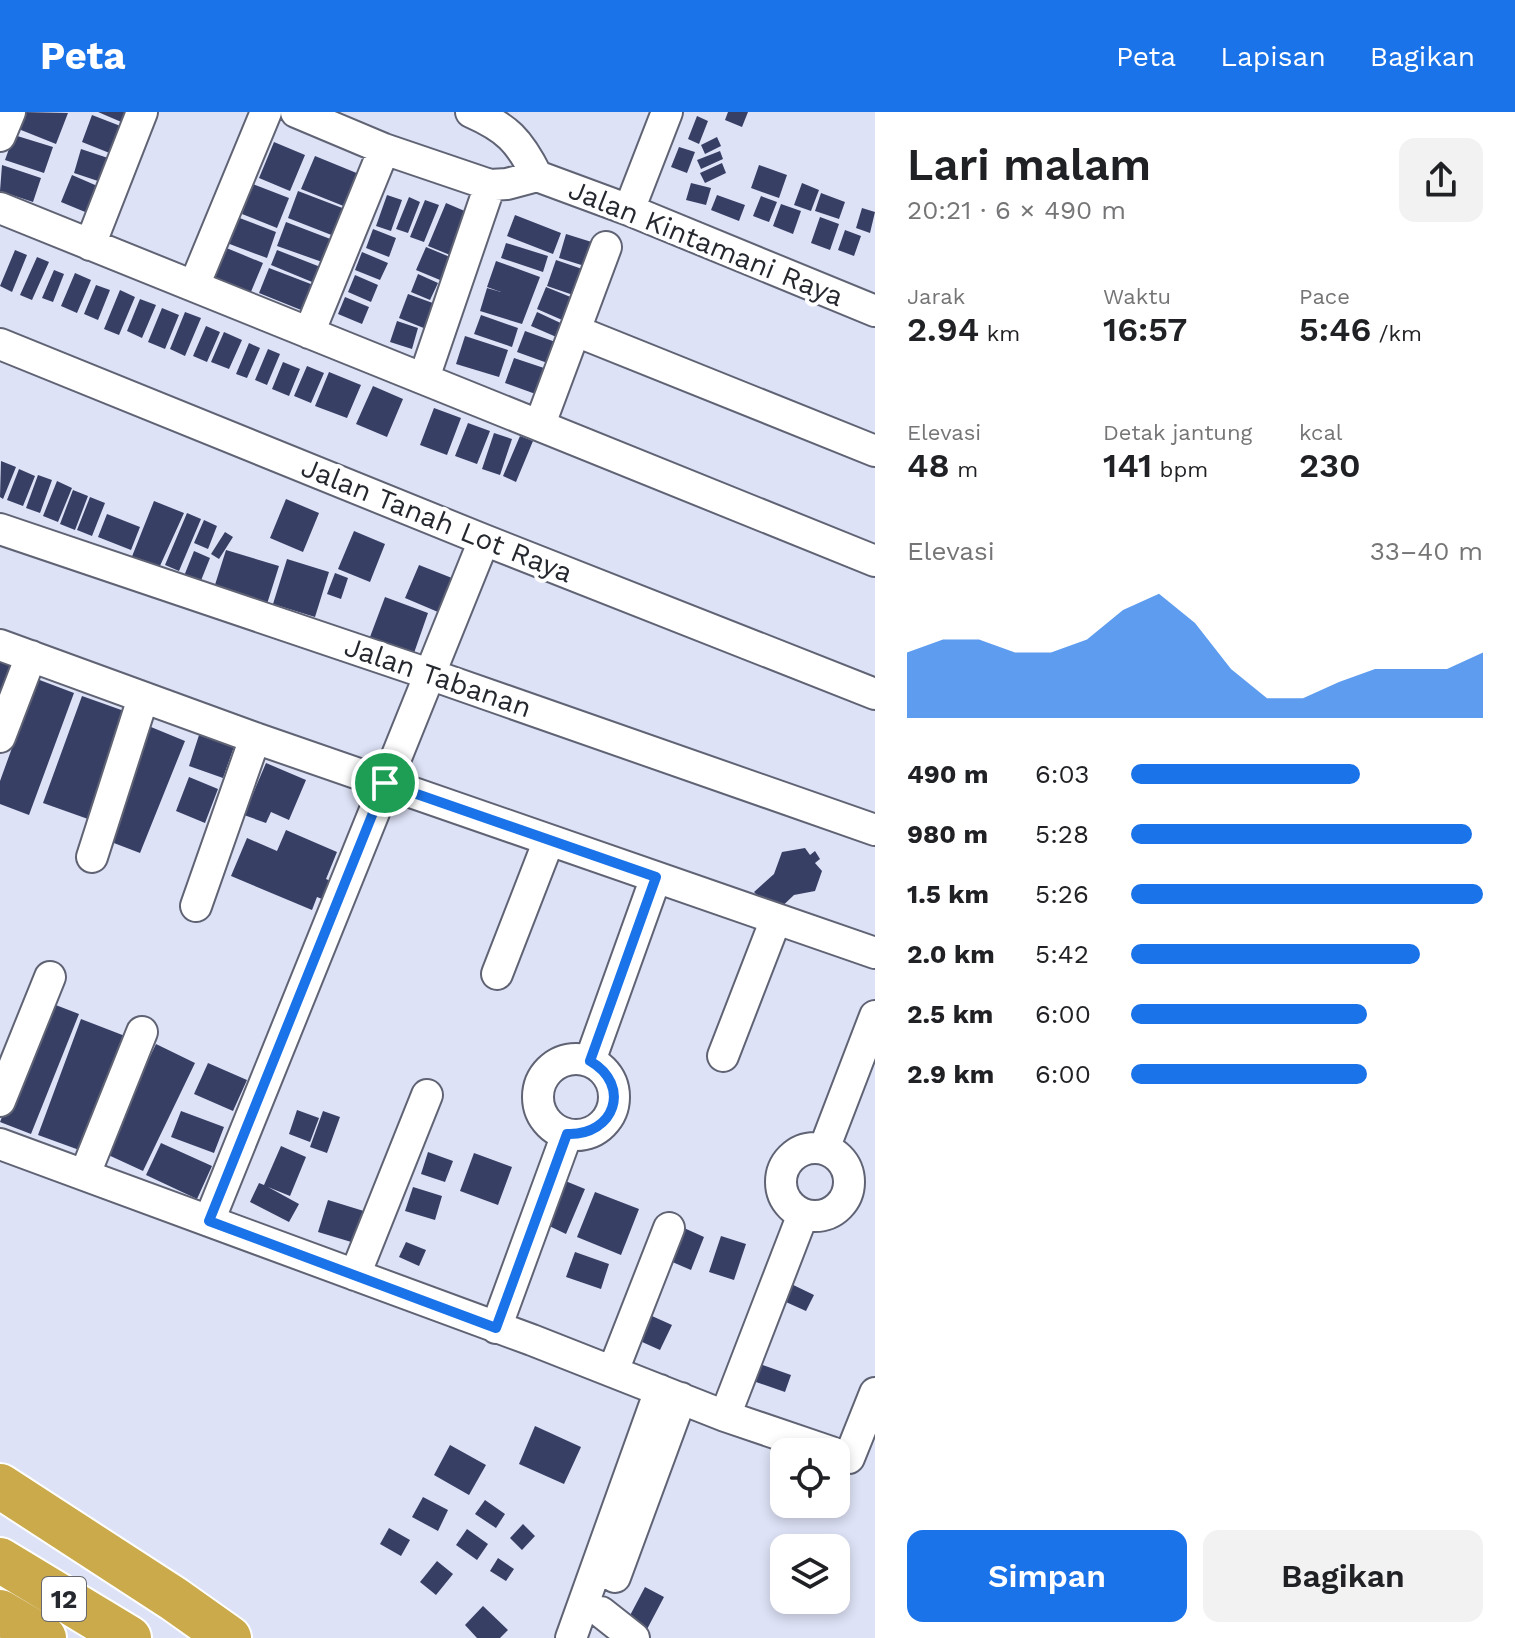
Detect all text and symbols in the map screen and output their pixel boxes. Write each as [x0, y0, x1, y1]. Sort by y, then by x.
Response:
text: Peta [40, 34, 126, 78]
text: Peta [1116, 40, 1176, 73]
text: Lapisan [1220, 40, 1326, 73]
text: Bagikan [1370, 40, 1475, 73]
button: share [1399, 138, 1483, 222]
text: Lari malam [907, 139, 1151, 191]
street label: Jalan Kintamani Raya [564, 173, 848, 313]
text: 20:21 · 6 × 490 m [907, 195, 1126, 225]
text: Jarak [907, 284, 965, 309]
text: Waktu [1103, 284, 1171, 309]
text: Pace [1299, 284, 1350, 309]
text: 2.94 [907, 309, 979, 349]
text: 16:57 [1103, 309, 1187, 349]
text: 5:46 [1299, 309, 1371, 349]
text: km [979, 321, 1020, 346]
text: /km [1371, 321, 1422, 346]
text: Elevasi [907, 420, 981, 445]
text: Detak jantung [1103, 420, 1252, 445]
text: kcal [1299, 420, 1343, 445]
text: 48 [907, 445, 950, 485]
text: 141 [1103, 445, 1152, 485]
text: 230 [1299, 445, 1361, 485]
street label: Jalan Tanah Lot Raya [297, 450, 578, 590]
text: m [950, 457, 978, 482]
text: bpm [1152, 457, 1208, 482]
text: Elevasi [907, 536, 995, 566]
text: 33–40 m [1370, 536, 1483, 566]
street label: Jalan Tabanan [340, 630, 536, 724]
pin [351, 749, 419, 817]
text: 490 m [907, 759, 988, 789]
text: 6:03 [1035, 759, 1089, 789]
icon: arrive [363, 761, 407, 805]
text: 980 m [907, 819, 988, 849]
text: 5:28 [1035, 819, 1089, 849]
text: 1.5 km [907, 879, 989, 909]
text: 5:26 [1035, 879, 1089, 909]
text: 2.0 km [907, 939, 995, 969]
text: 5:42 [1035, 939, 1089, 969]
text: 2.5 km [907, 999, 993, 1029]
text: 6:00 [1035, 999, 1091, 1029]
text: 2.9 km [907, 1059, 994, 1089]
text: 6:00 [1035, 1059, 1091, 1089]
map controls [770, 1438, 850, 1614]
button: locate [770, 1438, 850, 1518]
button: Simpan [907, 1530, 1187, 1622]
button: Bagikan [1203, 1530, 1483, 1622]
button: layers [770, 1534, 850, 1614]
road number: 12 [42, 1577, 86, 1621]

